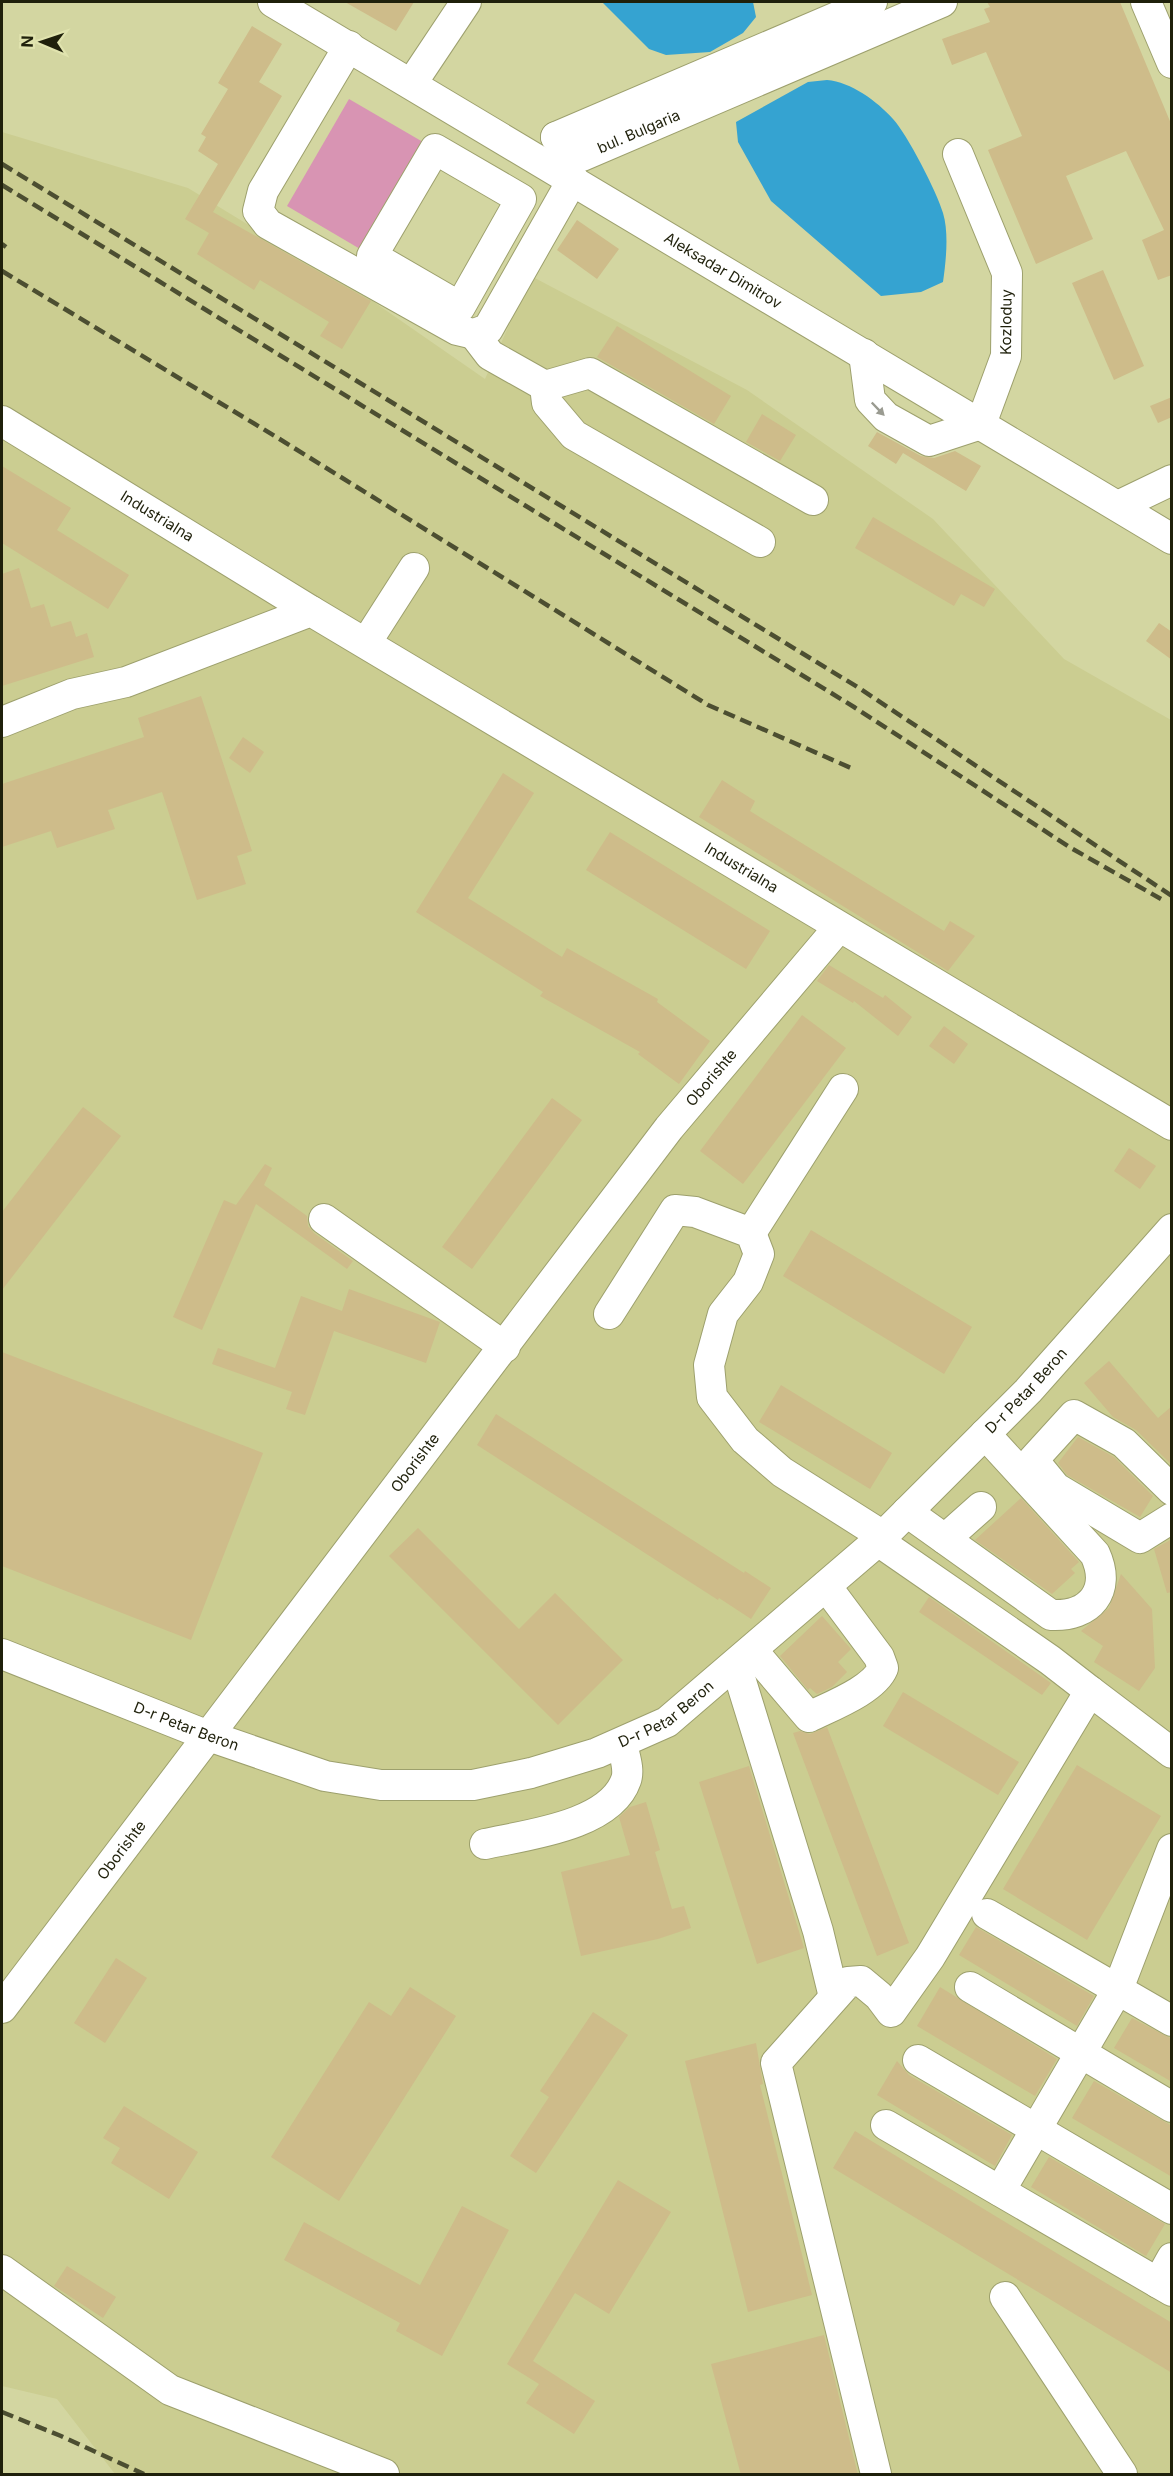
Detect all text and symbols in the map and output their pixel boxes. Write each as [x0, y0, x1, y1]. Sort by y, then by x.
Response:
north arrow [12, 12, 72, 72]
text: N [17, 35, 37, 48]
street label: bul. Bulgaria [594, 105, 683, 157]
street label: Aleksadar Dimitrov [661, 228, 786, 313]
street label: Kozloduy [996, 289, 1016, 355]
one-way arrow [870, 401, 884, 415]
street label: Industrialna [117, 486, 198, 546]
street label: Industrialna [701, 838, 782, 897]
street label: Oborishte [681, 1045, 741, 1110]
street label: D-r Petar Beron [981, 1344, 1071, 1437]
street label: Oborishte [386, 1429, 443, 1496]
street label: D-r Petar Beron [615, 1676, 717, 1751]
street label: D-r Petar Beron [131, 1697, 241, 1755]
street label: Oborishte [93, 1816, 150, 1883]

